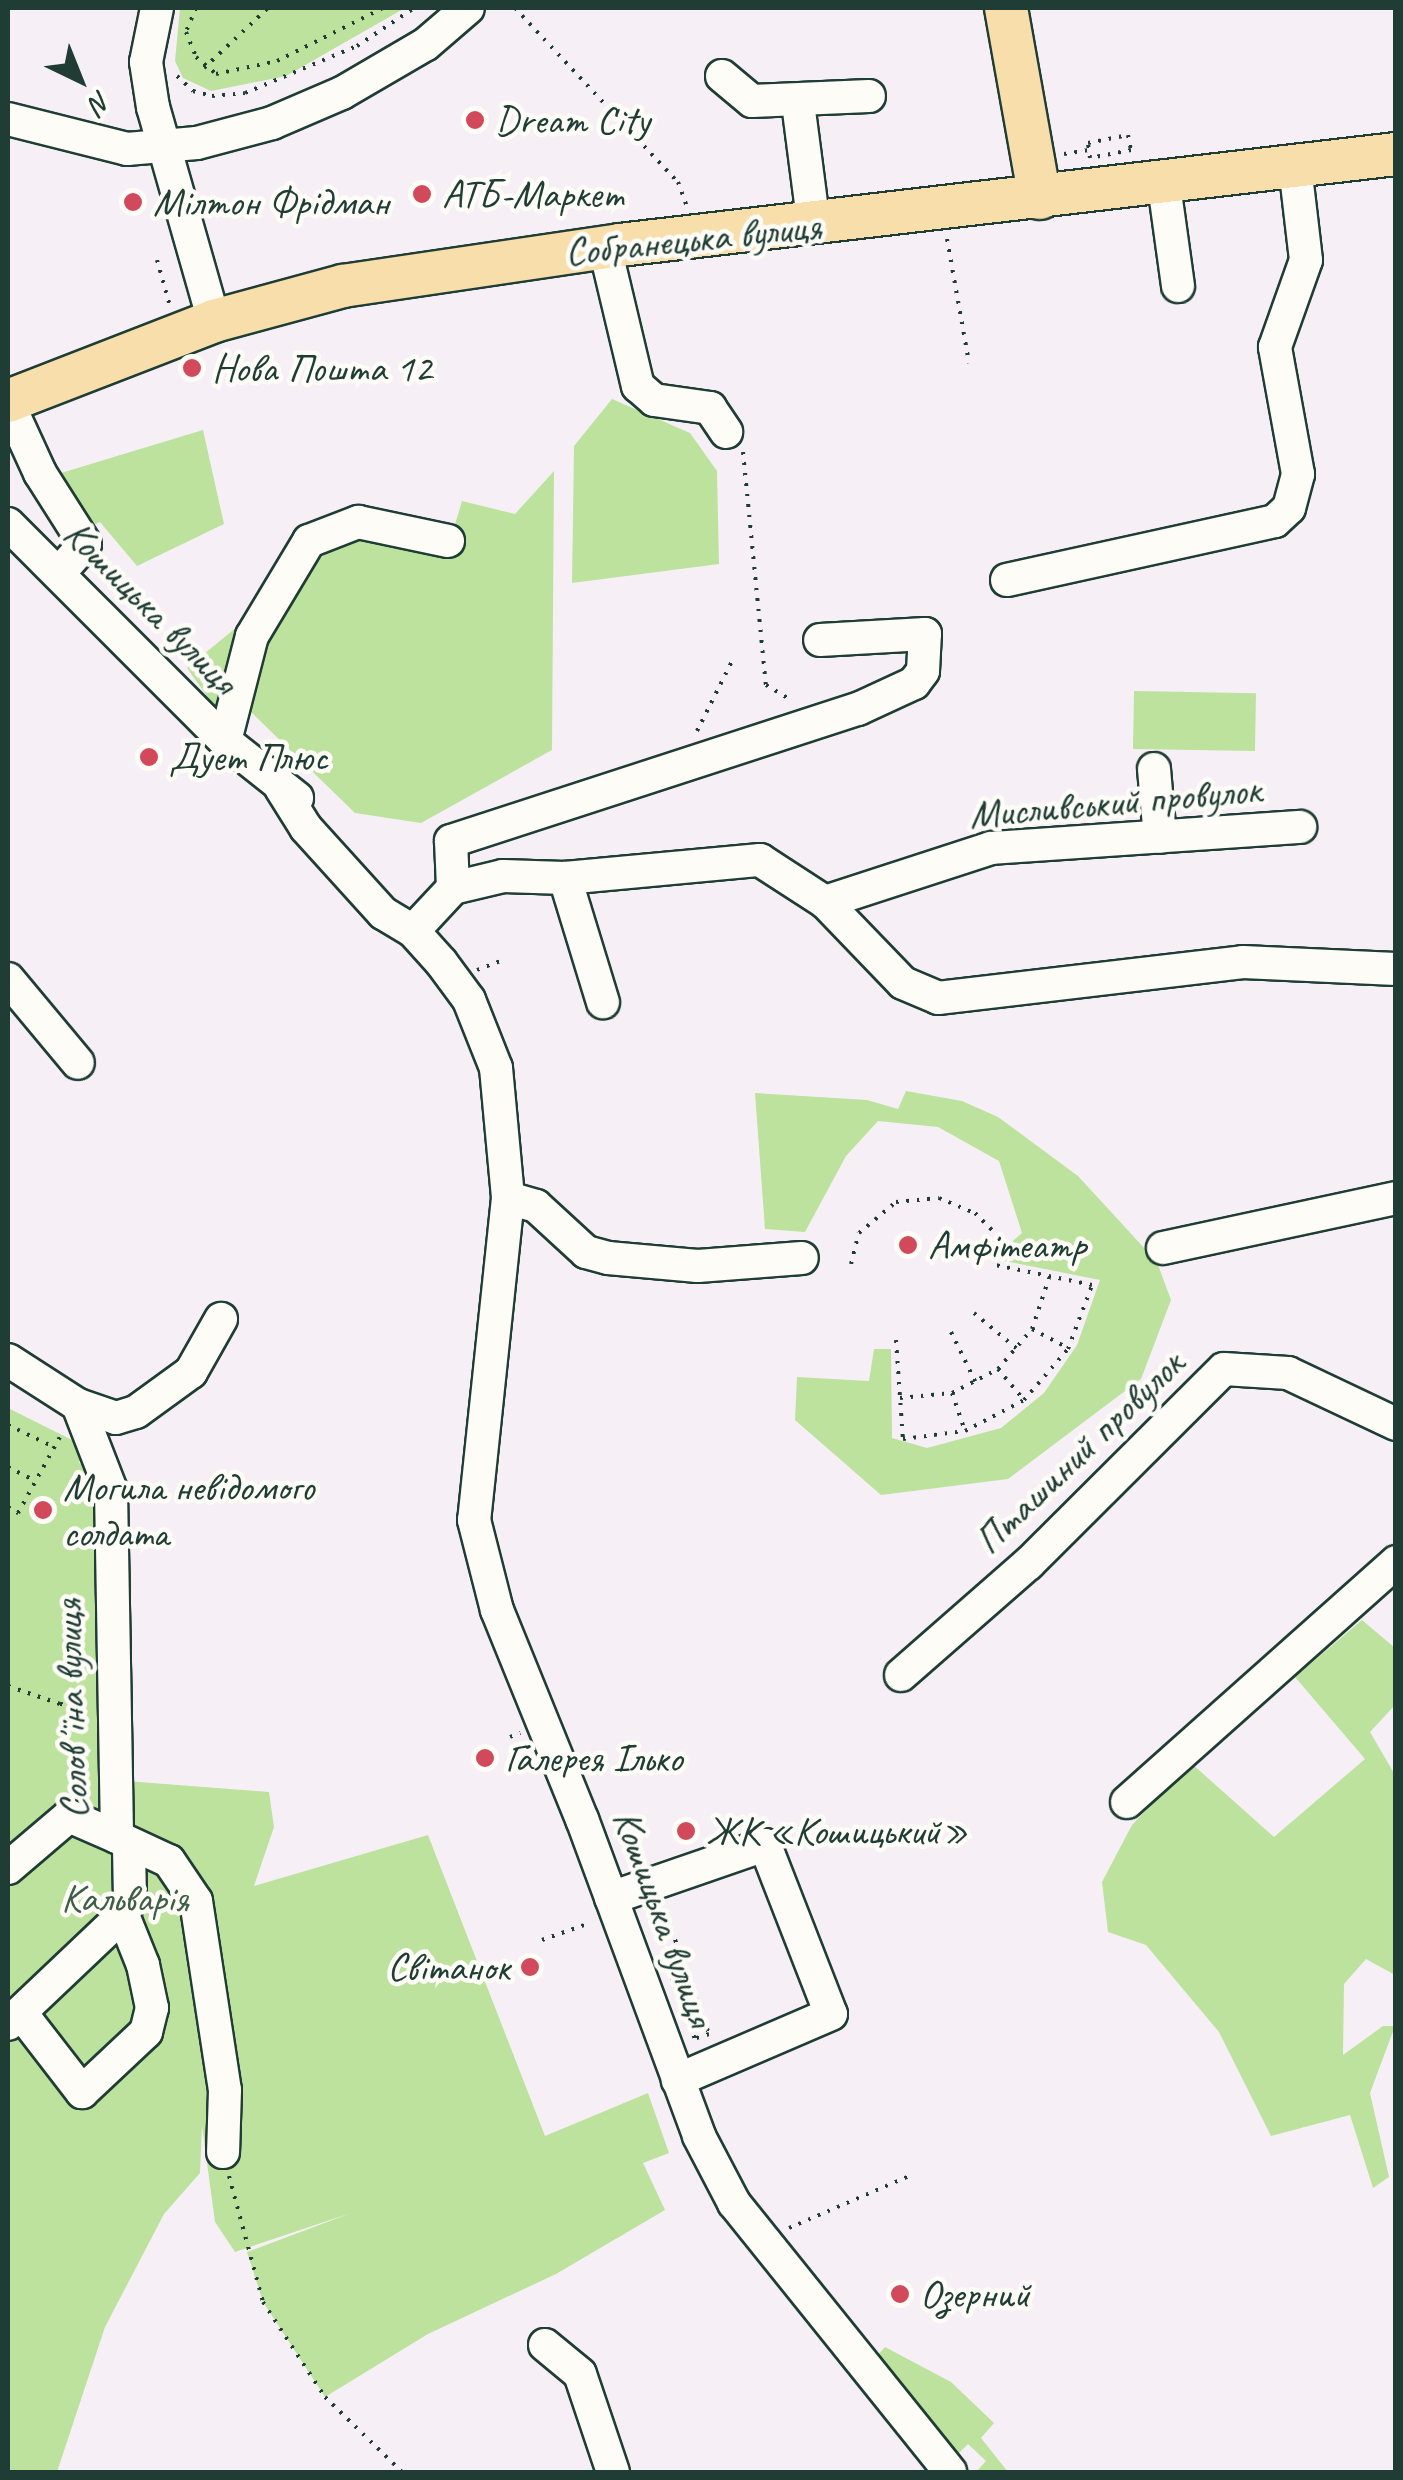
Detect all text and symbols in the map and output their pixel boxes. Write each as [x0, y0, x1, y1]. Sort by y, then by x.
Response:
north arrow [30, 30, 130, 130]
text: N [83, 84, 119, 121]
place label: Dream City [495, 96, 649, 144]
marker: Dream City [464, 109, 486, 131]
place label: АТБ-Маркет [442, 170, 624, 218]
place label: Мілтон Фрідман [153, 178, 389, 226]
marker: АТБ-Маркет [411, 183, 433, 205]
marker: Мілтон Фрідман [122, 191, 144, 213]
street label: Собранецька вулиця [561, 202, 825, 276]
place label: Нова Пошта 12 [212, 344, 434, 392]
marker: Нова Пошта 12 [181, 357, 203, 379]
street label: Кошицька вулиця [54, 510, 248, 704]
place label: Дует Плюс [169, 733, 328, 781]
marker: Дует Плюс [138, 746, 160, 768]
street label: Мисливський провулок [967, 765, 1263, 839]
place label: Амфітеатр [928, 1221, 1086, 1269]
marker: Амфітеатр [897, 1234, 919, 1256]
street label: Пташиний провулок [964, 1340, 1194, 1564]
place label: Могила невідомого солдата [63, 1463, 313, 1557]
marker: Могила невідомого солдата [32, 1499, 54, 1521]
street label: Соловʼїна вулиця [43, 1598, 99, 1820]
place label: Галерея Ілько [505, 1734, 682, 1782]
marker: Галерея Ілько [474, 1747, 496, 1769]
street label: Кошицька вулиця [603, 1804, 725, 2032]
place label: ЖК «Кошицький» [706, 1807, 968, 1855]
marker: ЖК «Кошицький» [675, 1820, 697, 1842]
park label: Кальварія [61, 1874, 189, 1922]
place label: Світанок [387, 1943, 510, 1991]
marker: Світанок [519, 1956, 541, 1978]
place label: Озерний [920, 2270, 1030, 2318]
marker: Озерний [889, 2283, 911, 2305]

